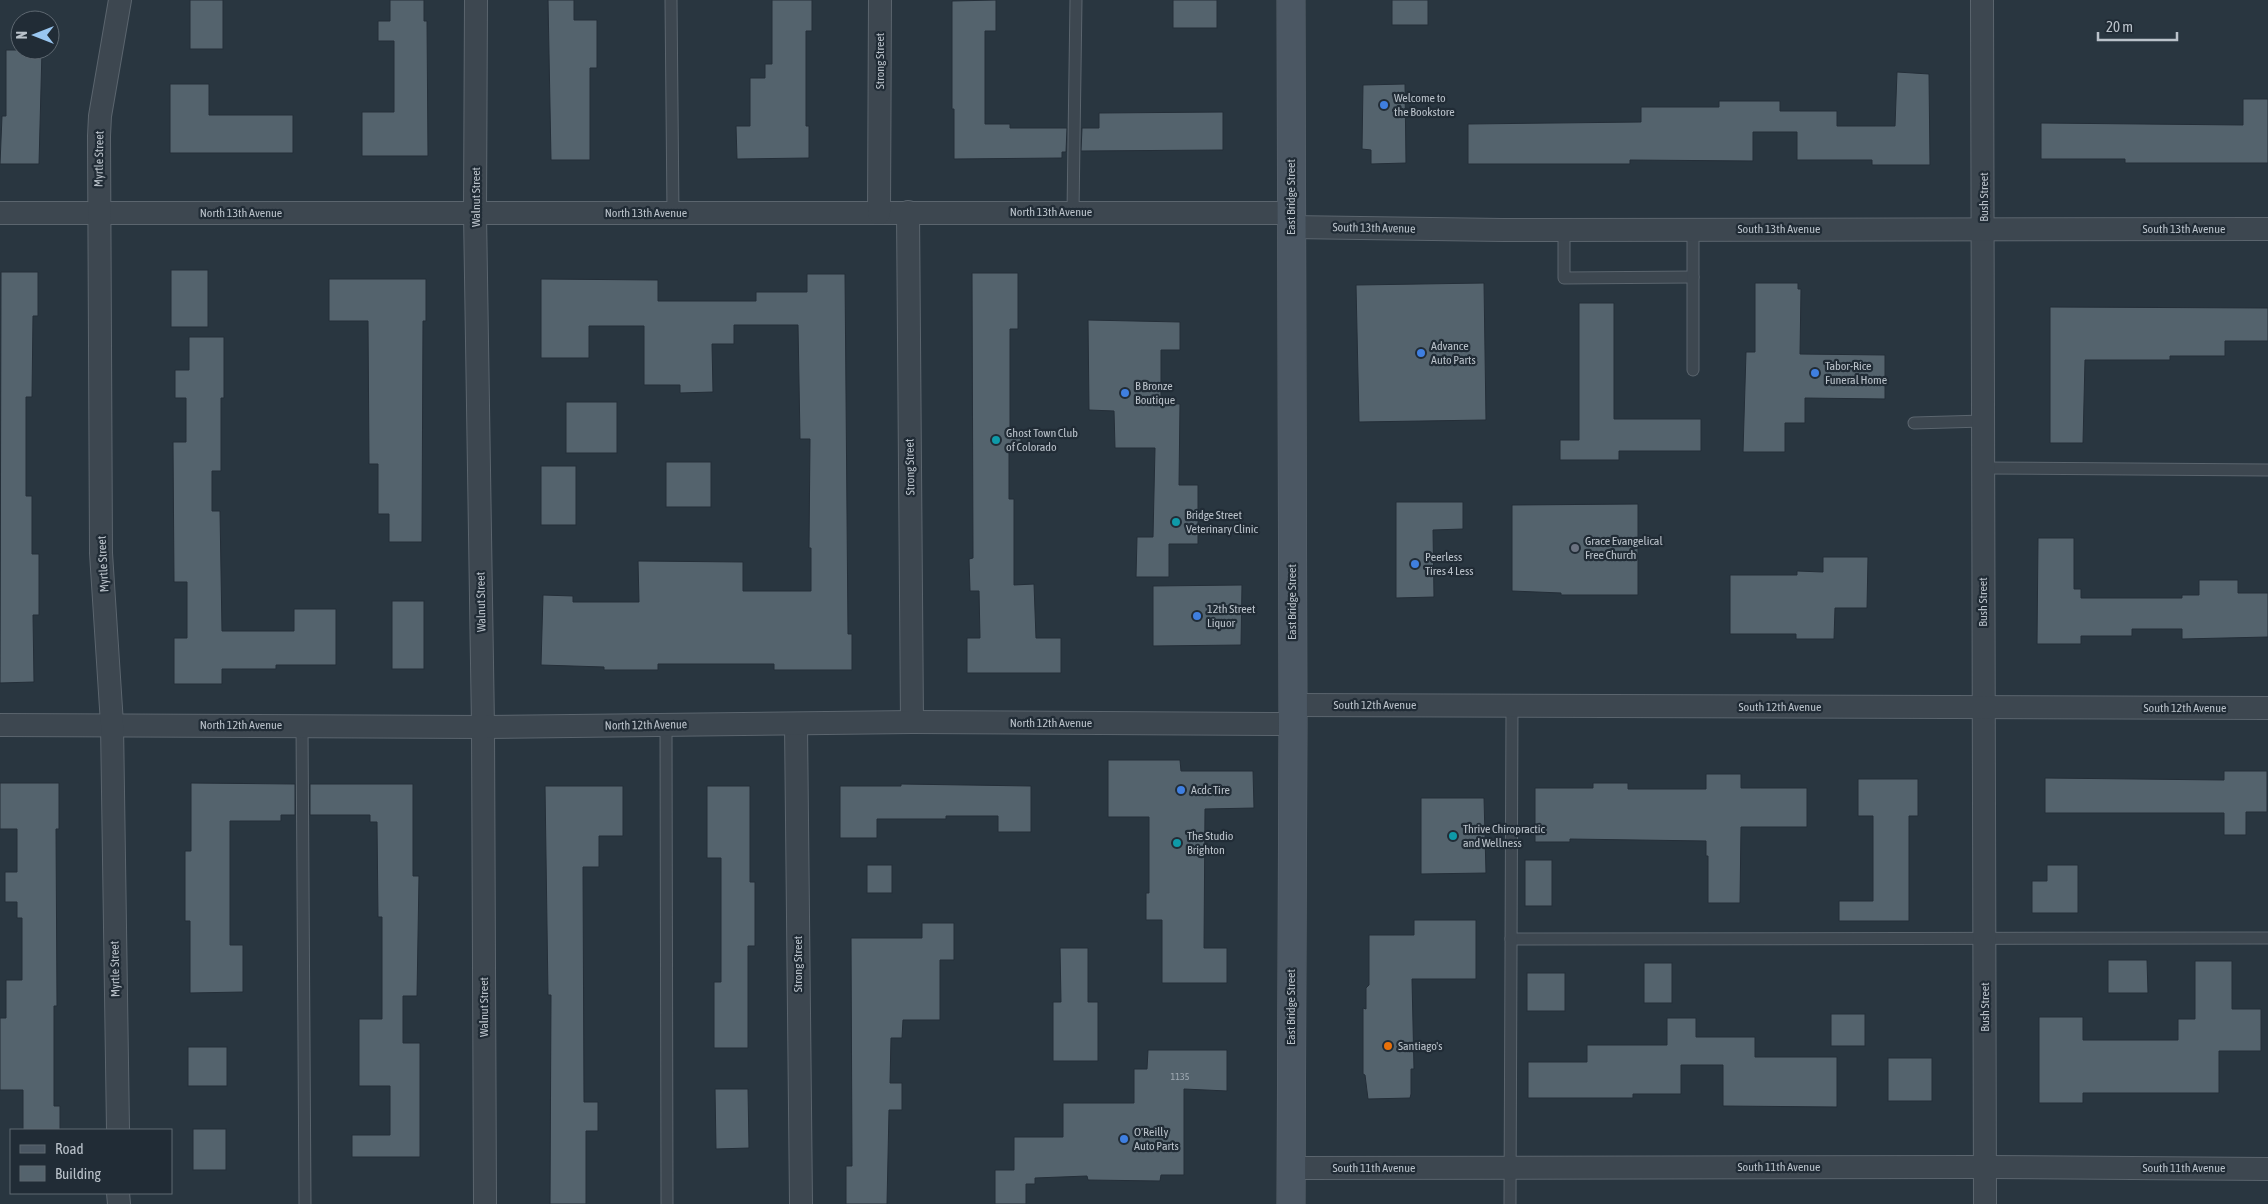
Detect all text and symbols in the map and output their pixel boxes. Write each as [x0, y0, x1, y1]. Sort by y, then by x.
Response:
north arrow [10, 10, 60, 60]
scale bar [2098, 10, 2177, 42]
text: 20 m [2106, 18, 2133, 35]
text: N [14, 31, 30, 39]
street label: Strong Street [873, 32, 887, 89]
place label: Welcome to the Bookstore [1394, 91, 1455, 119]
marker: Welcome to the Bookstore [1378, 99, 1390, 111]
street label: Myrtle Street [92, 130, 107, 187]
street label: East Bridge Street [1284, 158, 1298, 235]
street label: Walnut Street [469, 166, 483, 227]
street label: Bush Street [1977, 172, 1991, 222]
street label: North 13th Avenue [1010, 205, 1092, 219]
street label: North 13th Avenue [200, 206, 282, 220]
street label: North 13th Avenue [605, 206, 687, 220]
street label: South 13th Avenue [1332, 220, 1416, 236]
street label: South 13th Avenue [1738, 222, 1820, 236]
street label: South 13th Avenue [2143, 222, 2225, 236]
place label: Advance Auto Parts [1431, 339, 1476, 367]
marker: Advance Auto Parts [1415, 347, 1427, 359]
place label: Tabor-Rice Funeral Home [1825, 359, 1887, 387]
marker: Tabor-Rice Funeral Home [1809, 367, 1821, 379]
place label: B Bronze Boutique [1135, 379, 1175, 407]
marker: B Bronze Boutique [1119, 387, 1131, 399]
place label: Ghost Town Club of Colorado [1006, 426, 1078, 454]
marker: Ghost Town Club of Colorado [990, 434, 1002, 446]
street label: Strong Street [902, 438, 917, 495]
place label: Bridge Street Veterinary Clinic [1186, 508, 1259, 536]
marker: Bridge Street Veterinary Clinic [1170, 516, 1182, 528]
place label: Grace Evangelical Free Church [1585, 534, 1663, 562]
street label: Myrtle Street [95, 535, 111, 592]
marker: Grace Evangelical Free Church [1569, 542, 1581, 554]
place label: Peerless Tires 4 Less [1425, 550, 1474, 578]
marker: Peerless Tires 4 Less [1409, 558, 1421, 570]
street label: East Bridge Street [1285, 563, 1299, 640]
street label: Walnut Street [473, 571, 489, 632]
street label: Bush Street [1976, 577, 1990, 627]
place label: 12th Street Liquor [1207, 602, 1256, 630]
marker: 12th Street Liquor [1191, 610, 1203, 622]
street label: South 12th Avenue [1334, 698, 1416, 712]
street label: South 12th Avenue [1739, 700, 1821, 714]
street label: South 12th Avenue [2144, 701, 2226, 715]
street label: North 12th Avenue [1010, 716, 1092, 730]
street label: North 12th Avenue [605, 717, 687, 733]
street label: North 12th Avenue [200, 718, 282, 732]
place label: Acdc Tire [1191, 783, 1230, 797]
marker: Acdc Tire [1175, 784, 1187, 796]
place label: Thrive Chiropractic and Wellness [1463, 822, 1545, 850]
place label: The Studio Brighton [1187, 829, 1234, 857]
marker: Thrive Chiropractic and Wellness [1447, 830, 1459, 842]
marker: The Studio Brighton [1171, 837, 1183, 849]
street label: Strong Street [791, 935, 805, 992]
street label: Myrtle Street [107, 940, 122, 997]
street label: East Bridge Street [1284, 968, 1298, 1045]
street label: Walnut Street [477, 976, 491, 1037]
street label: Bush Street [1978, 982, 1992, 1032]
place label: Santiago's [1398, 1039, 1443, 1053]
marker: Santiago's [1382, 1040, 1394, 1052]
house number: 1135 [1171, 1071, 1190, 1082]
place label: O'Reilly Auto Parts [1134, 1125, 1179, 1153]
legend [10, 1129, 172, 1194]
marker: O'Reilly Auto Parts [1118, 1133, 1130, 1145]
text: Road [55, 1140, 84, 1157]
street label: South 11th Avenue [1738, 1160, 1820, 1174]
street label: South 11th Avenue [1333, 1161, 1415, 1175]
street label: South 11th Avenue [2143, 1161, 2225, 1175]
text: Building [55, 1165, 101, 1182]

